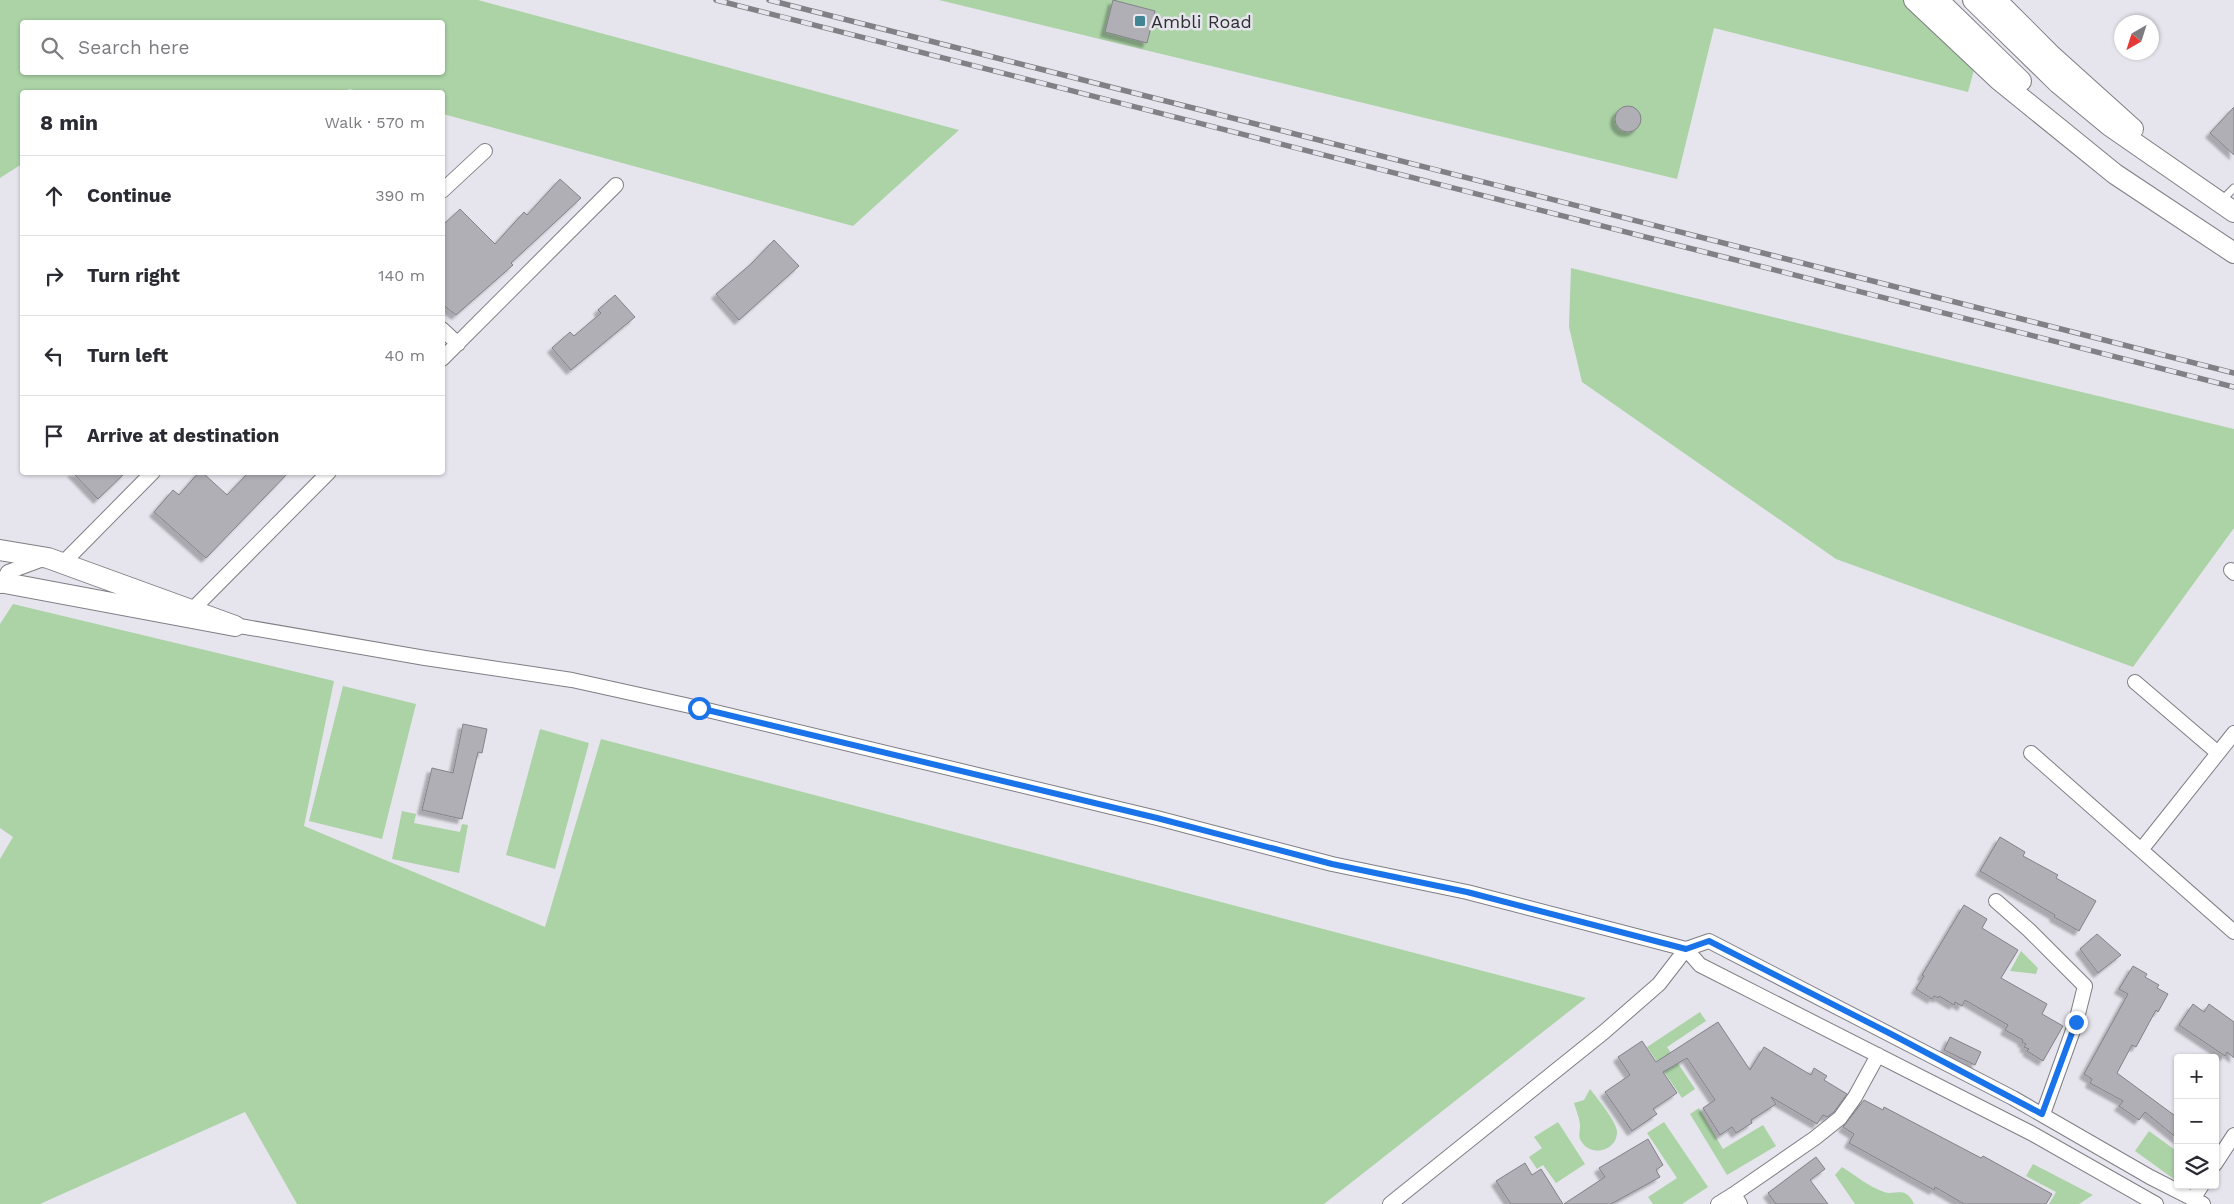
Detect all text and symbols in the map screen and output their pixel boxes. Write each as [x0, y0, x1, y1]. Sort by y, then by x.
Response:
place label: Ambli Road [1151, 11, 1252, 32]
marker: Ambli Road [1133, 14, 1147, 28]
north arrow [2114, 15, 2159, 60]
search box [20, 20, 445, 75]
icon: search [38, 34, 66, 62]
text: Search here [78, 36, 189, 59]
text: 8 min [40, 110, 98, 135]
text: Walk · 570 m [324, 113, 425, 132]
icon: ahead [40, 182, 68, 210]
text: Continue [87, 184, 171, 207]
text: 390 m [375, 186, 425, 205]
icon: right [40, 262, 68, 290]
text: Turn right [87, 264, 180, 287]
text: 140 m [378, 266, 425, 285]
icon: left [40, 342, 68, 370]
text: Turn left [87, 344, 168, 367]
text: 40 m [385, 346, 425, 365]
icon: arrive [40, 422, 68, 450]
text: Arrive at destination [87, 424, 279, 447]
route start [688, 697, 711, 720]
route end [2065, 1011, 2088, 1034]
map controls [2174, 1054, 2219, 1189]
button: + [2174, 1054, 2219, 1099]
button: − [2174, 1099, 2219, 1144]
button: layers [2174, 1144, 2219, 1189]

